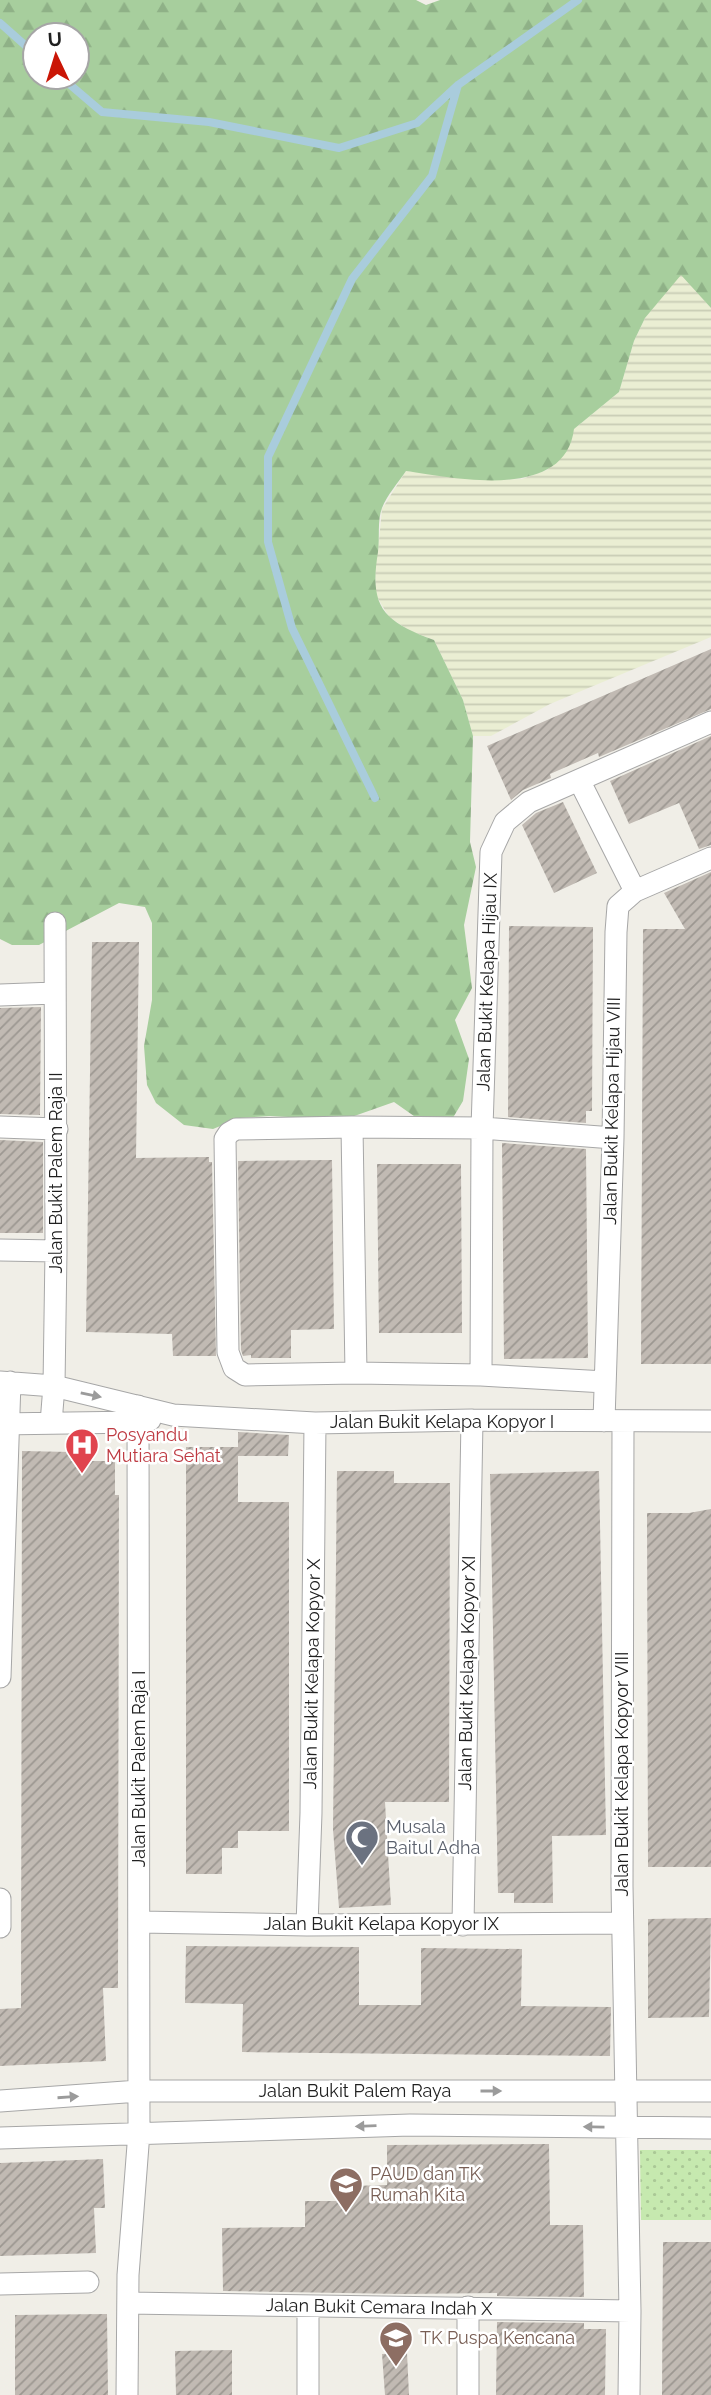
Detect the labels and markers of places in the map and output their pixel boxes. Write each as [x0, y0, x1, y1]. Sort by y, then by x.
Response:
place label: Posyandu Mutiara Sehat [106, 1424, 221, 1466]
hospital icon: Posyandu Mutiara Sehat [63, 1426, 101, 1475]
place label: Musala Baitul Adha [386, 1816, 480, 1858]
mosque icon: Musala Baitul Adha [343, 1818, 381, 1867]
place label: PAUD dan TK Rumah Kita [370, 2163, 482, 2205]
school or university icon: PAUD dan TK Rumah Kita [327, 2165, 365, 2214]
school or university icon: TK Puspa Kencana [377, 2319, 415, 2368]
place label: TK Puspa Kencana [420, 2327, 575, 2348]

